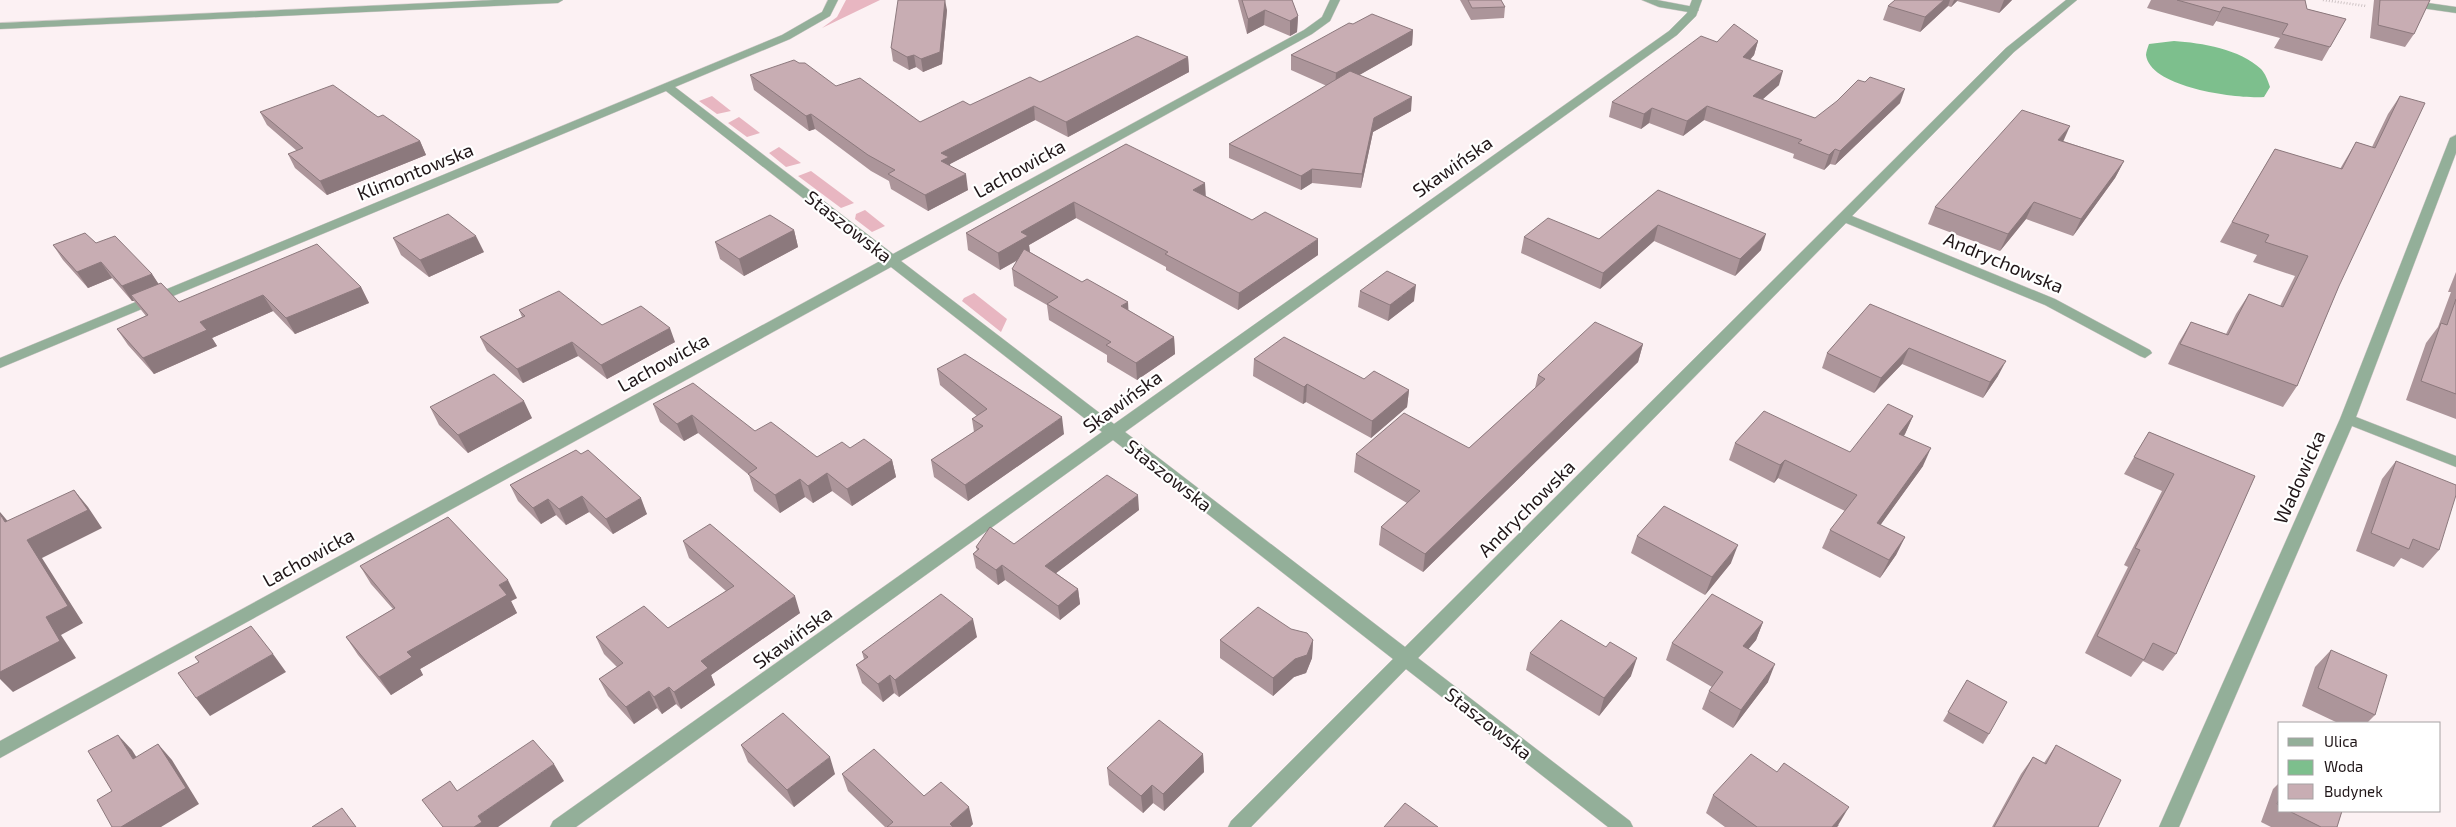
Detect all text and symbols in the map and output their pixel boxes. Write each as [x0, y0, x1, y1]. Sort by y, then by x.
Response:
street label: Skawińska [1408, 130, 1496, 202]
street label: Lachowicka [969, 133, 1069, 203]
street label: Klimontowska [353, 137, 477, 205]
street label: Staszowska [801, 185, 897, 267]
street label: Andrychowska [1941, 226, 2067, 298]
street label: Lachowicka [613, 327, 713, 397]
street label: Skawińska [1078, 365, 1166, 437]
street label: Wadowicka [2268, 427, 2330, 527]
street label: Staszowska [1121, 434, 1217, 516]
street label: Andrychowska [1473, 455, 1579, 561]
street label: Lachowicka [258, 522, 358, 592]
street label: Skawińska [748, 601, 836, 673]
street label: Staszowska [1441, 682, 1537, 764]
legend [2278, 722, 2441, 812]
text: Ulica [2324, 732, 2358, 750]
text: Woda [2324, 757, 2363, 775]
text: Budynek [2324, 782, 2383, 800]

